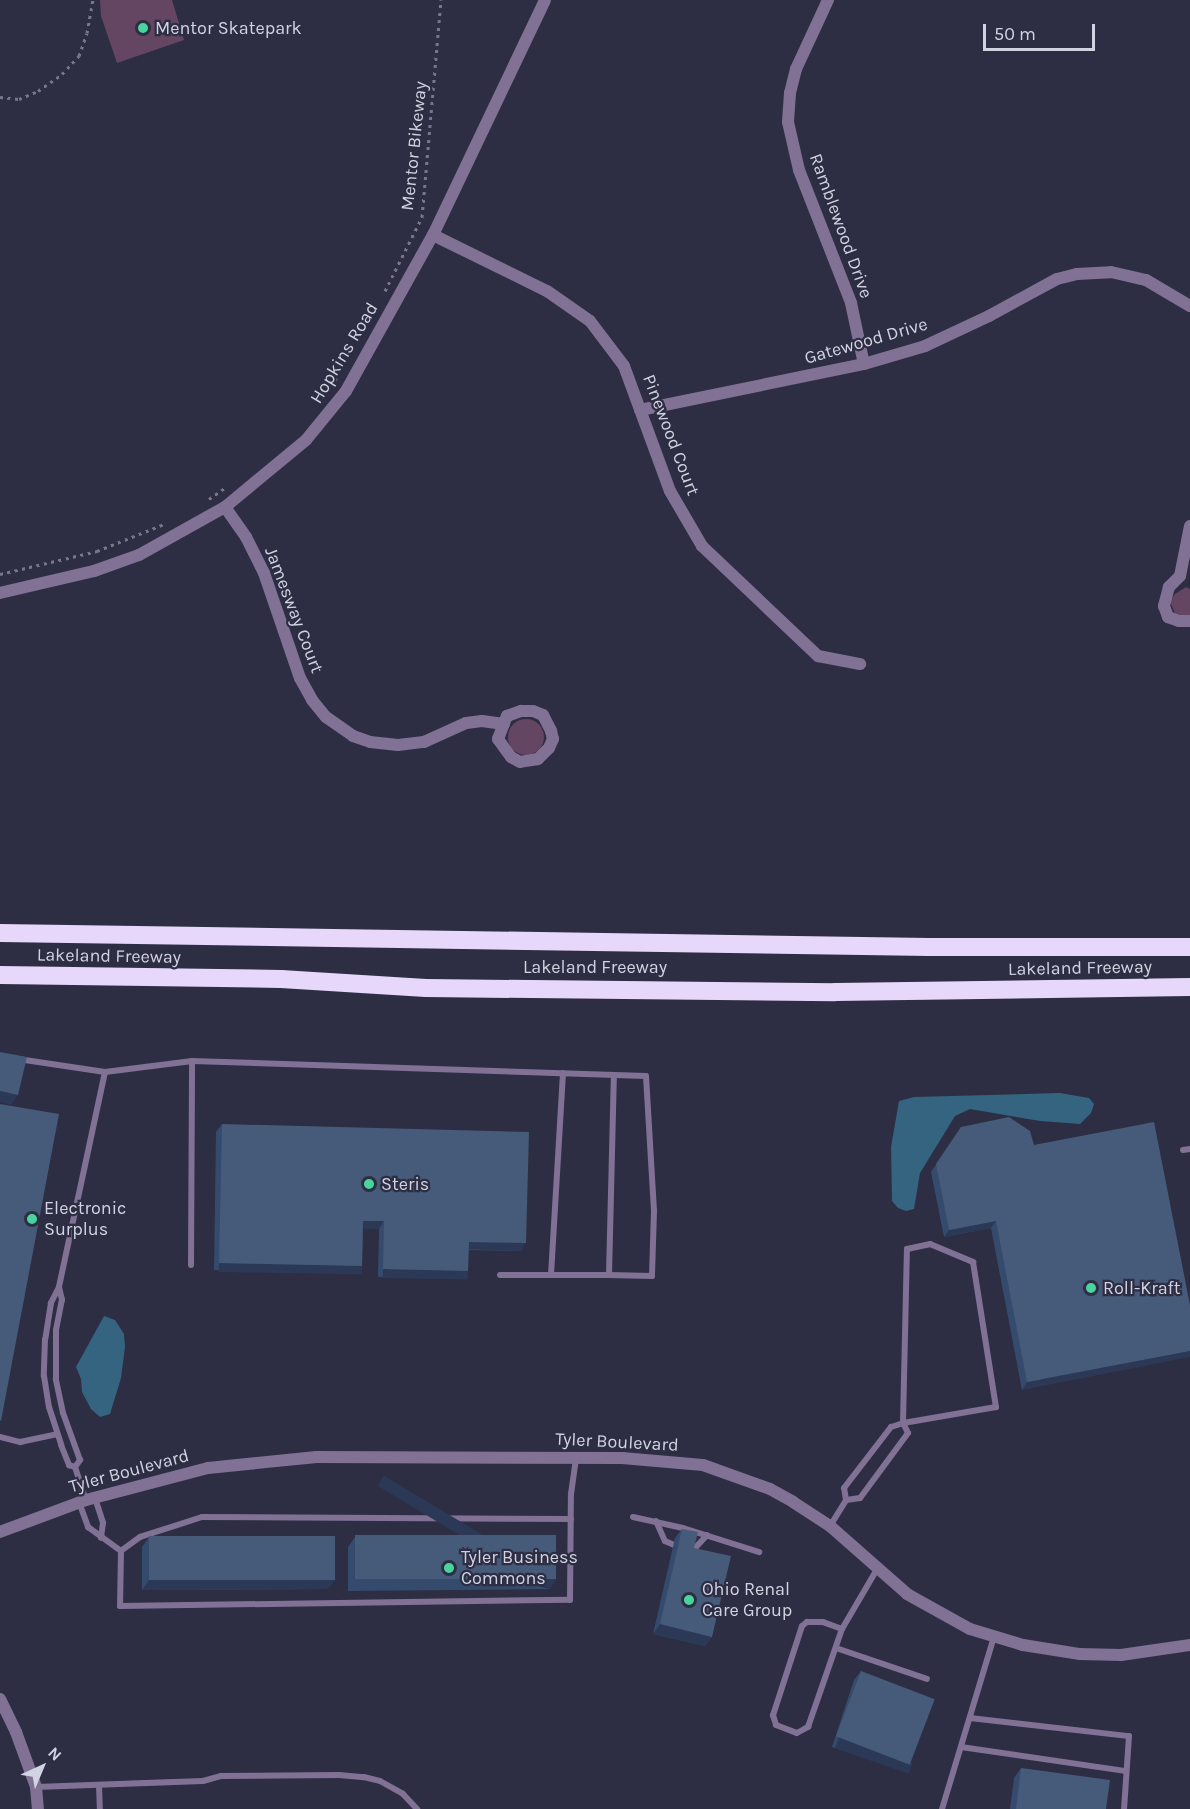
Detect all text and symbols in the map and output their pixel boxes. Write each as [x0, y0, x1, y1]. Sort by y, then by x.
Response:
scale bar [986, 12, 1098, 50]
place label: Mentor Skatepark [155, 17, 302, 39]
marker: Mentor Skatepark [136, 21, 150, 35]
text: 50 m [994, 23, 1036, 45]
street label: Mentor Bikeway [396, 80, 432, 212]
street label: Ramblewood Drive [805, 151, 877, 301]
street label: Hopkins Road [305, 299, 383, 407]
street label: Gatewood Drive [802, 313, 930, 369]
street label: Pinewood Court [638, 371, 704, 499]
street label: Jamesway Court [260, 544, 328, 676]
street label: Lakeland Freeway [37, 944, 181, 968]
street label: Lakeland Freeway [523, 956, 667, 978]
street label: Lakeland Freeway [1008, 956, 1152, 980]
place label: Steris [381, 1173, 429, 1195]
marker: Steris [362, 1177, 376, 1191]
place label: Electronic Surplus [44, 1198, 126, 1240]
marker: Electronic Surplus [25, 1212, 39, 1226]
place label: Roll-Kraft [1103, 1277, 1180, 1299]
marker: Roll-Kraft [1084, 1281, 1098, 1295]
street label: Tyler Boulevard [555, 1428, 679, 1456]
street label: Tyler Boulevard [67, 1445, 191, 1497]
place label: Tyler Business Commons [461, 1547, 578, 1590]
marker: Tyler Business Commons [442, 1561, 456, 1575]
place label: Ohio Renal Care Group [702, 1579, 792, 1622]
marker: Ohio Renal Care Group [680, 1591, 698, 1609]
north arrow [12, 1737, 72, 1797]
text: N [44, 1743, 66, 1765]

